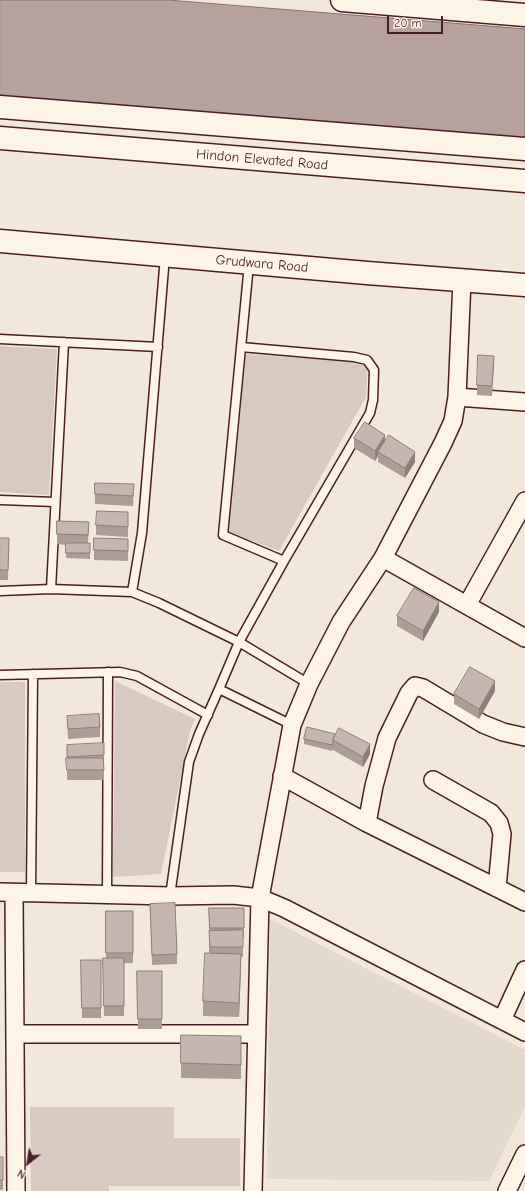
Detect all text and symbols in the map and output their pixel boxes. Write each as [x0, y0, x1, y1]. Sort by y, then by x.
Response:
scale bar [389, 8, 445, 34]
text: 20 m [394, 16, 422, 30]
street label: Hindon Elevated Road [195, 146, 329, 174]
street label: Grudwara Road [215, 252, 309, 276]
north arrow [8, 1143, 48, 1183]
text: N [15, 1166, 28, 1181]

